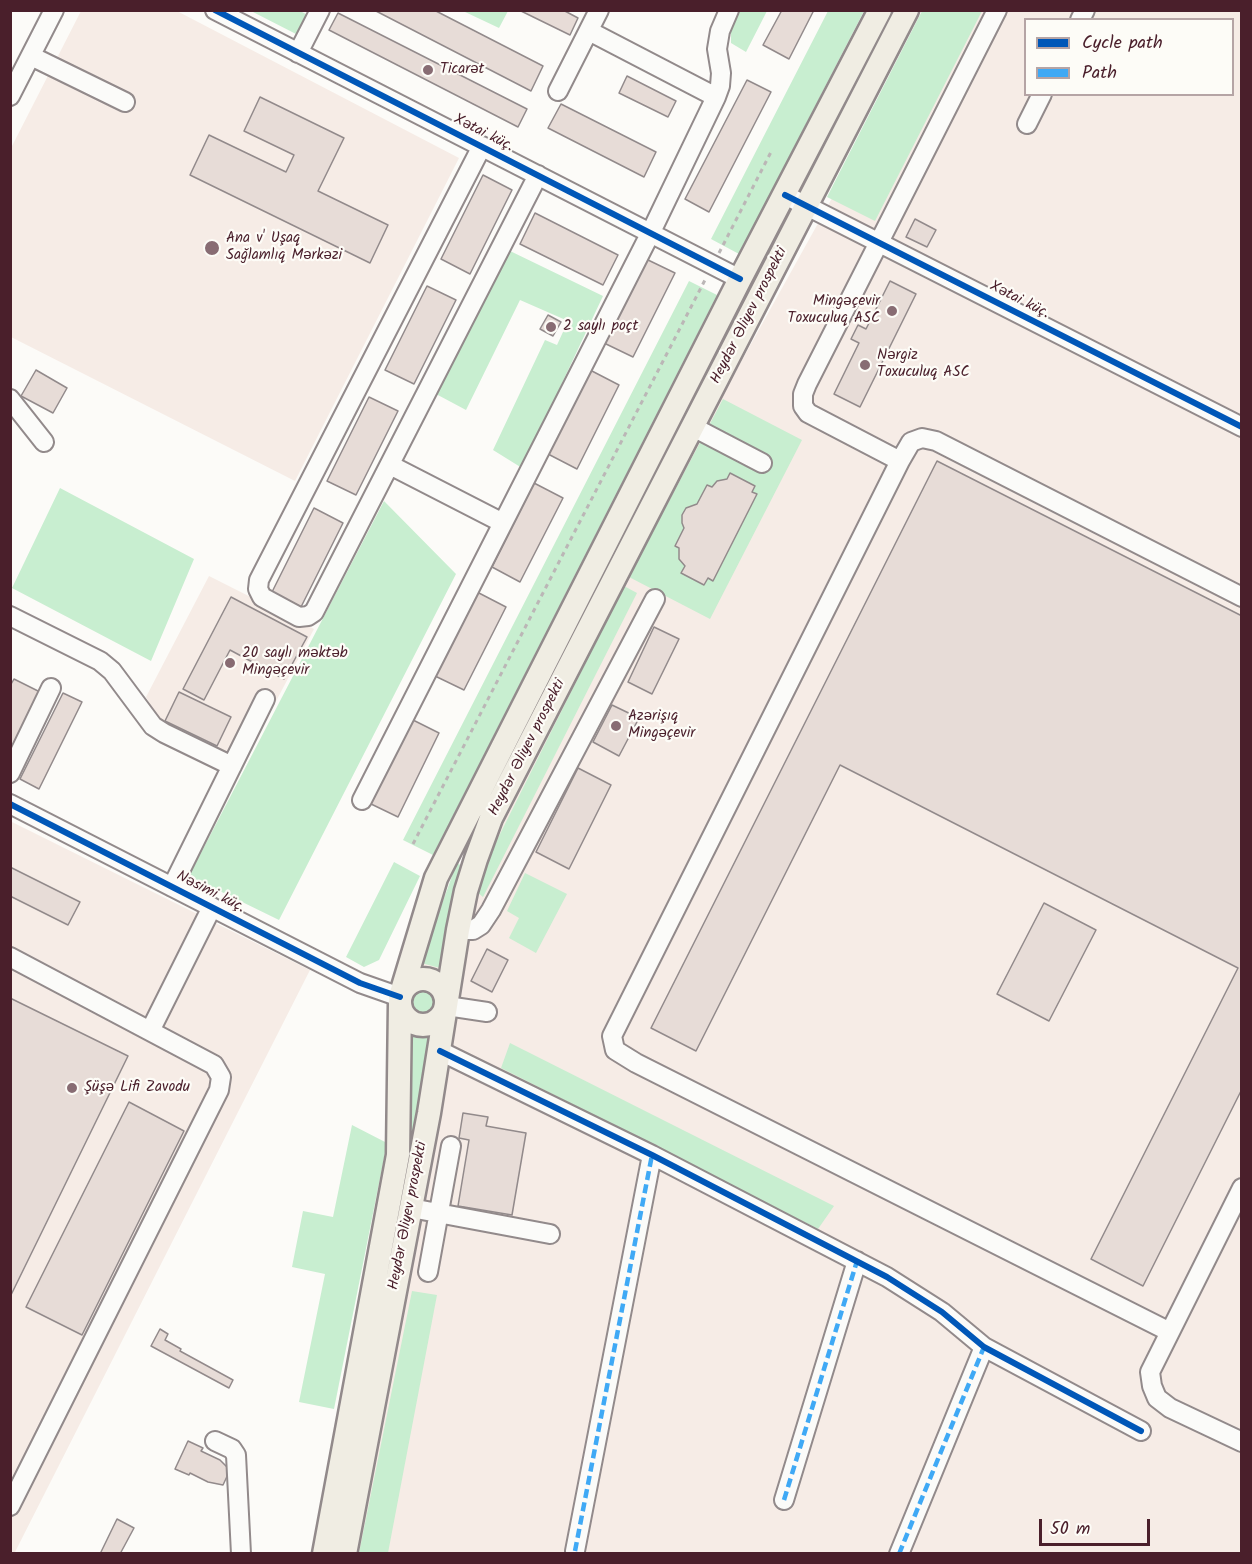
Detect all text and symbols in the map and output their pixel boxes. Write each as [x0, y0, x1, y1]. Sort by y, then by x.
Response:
legend [1024, 18, 1234, 96]
text: Cycle path [1082, 29, 1163, 58]
text: Path [1082, 59, 1117, 88]
place label: Ticarət [440, 61, 484, 79]
marker: Ticarət [421, 63, 435, 77]
street label: Xətai küç. [450, 111, 516, 157]
place label: Ana v' Uşaq Sağlamlıq Mərkəzi [226, 230, 342, 265]
marker: Ana v' Uşaq Sağlamlıq Mərkəzi [203, 239, 221, 257]
street label: Heydər Əliyev prospekti [708, 245, 792, 387]
street label: Xətai küç. [986, 278, 1052, 324]
place label: Mingəçevir Toxuculuq ASC [788, 293, 880, 328]
marker: Mingəçevir Toxuculuq ASC [885, 304, 899, 318]
place label: 2 saylı poçt [563, 318, 638, 336]
marker: 2 saylı poçt [544, 320, 558, 334]
place label: Nərgiz Toxuculuq ASC [877, 347, 969, 382]
marker: Nərgiz Toxuculuq ASC [858, 358, 872, 372]
place label: 20 saylı məktəb Mingəçevir [242, 645, 348, 680]
marker: 20 saylı məktəb Mingəçevir [223, 656, 237, 670]
street label: Heydər Əliyev prospekti [486, 677, 570, 819]
place label: Azərişıq Mingəçevir [628, 708, 695, 743]
marker: Azərişıq Mingəçevir [609, 719, 623, 733]
street label: Nəsimi küç. [173, 868, 247, 918]
place label: Şüşə Lifi Zavodu [84, 1079, 190, 1097]
marker: Şüşə Lifi Zavodu [65, 1081, 79, 1095]
street label: Heydər Əliyev prospekti [386, 1140, 432, 1292]
scale bar [1042, 1507, 1153, 1545]
text: 50 m [1050, 1515, 1090, 1544]

